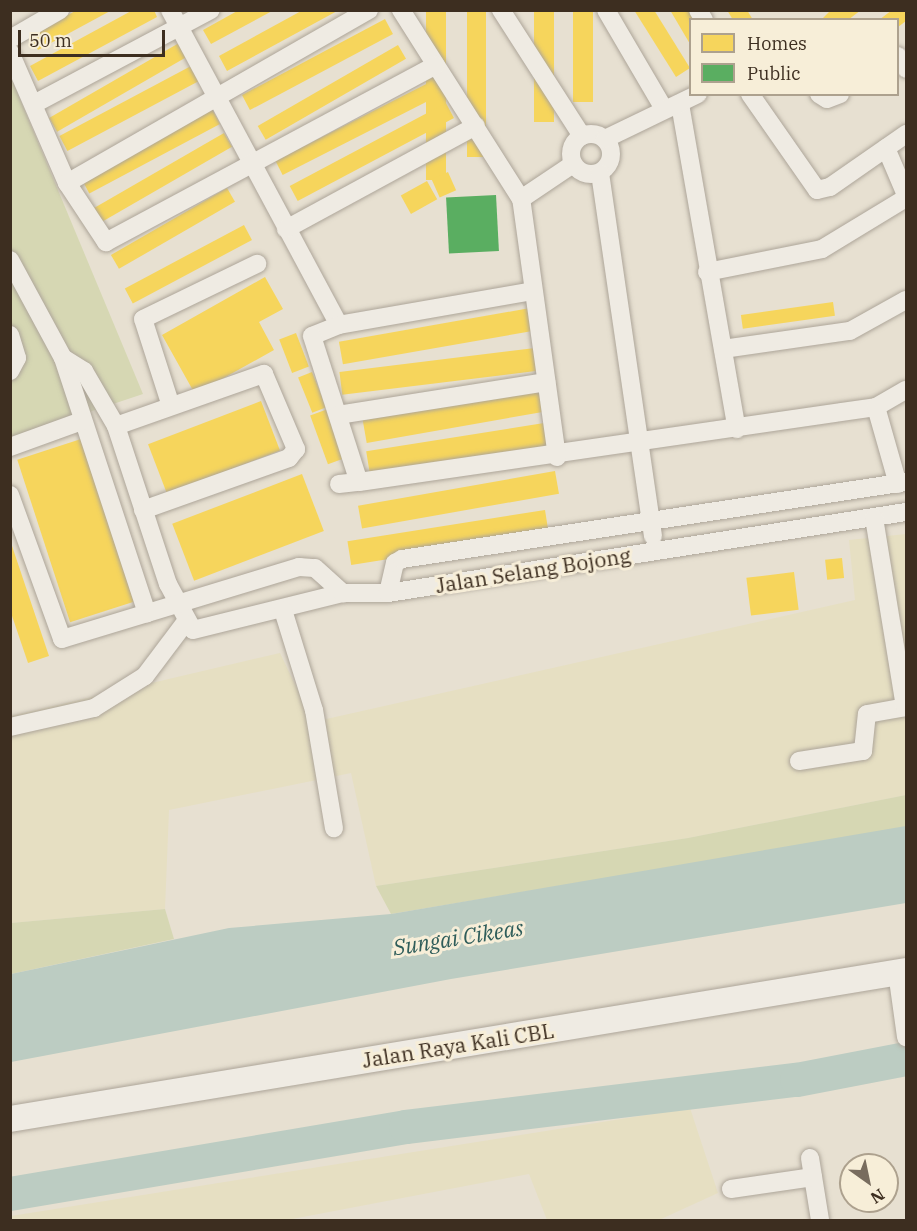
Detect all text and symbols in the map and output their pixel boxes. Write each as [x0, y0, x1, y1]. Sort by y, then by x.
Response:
scale bar [21, 18, 168, 56]
legend [689, 18, 899, 96]
text: 50 m [29, 29, 72, 52]
text: Homes [747, 32, 807, 55]
text: Public [747, 62, 801, 85]
street label: Jalan Selang Bojong [434, 542, 632, 598]
water label: Sungai Cikeas [391, 914, 525, 960]
street label: Jalan Raya Kali CBL [360, 1017, 556, 1073]
north arrow [839, 1153, 899, 1213]
text: N [867, 1185, 888, 1208]

